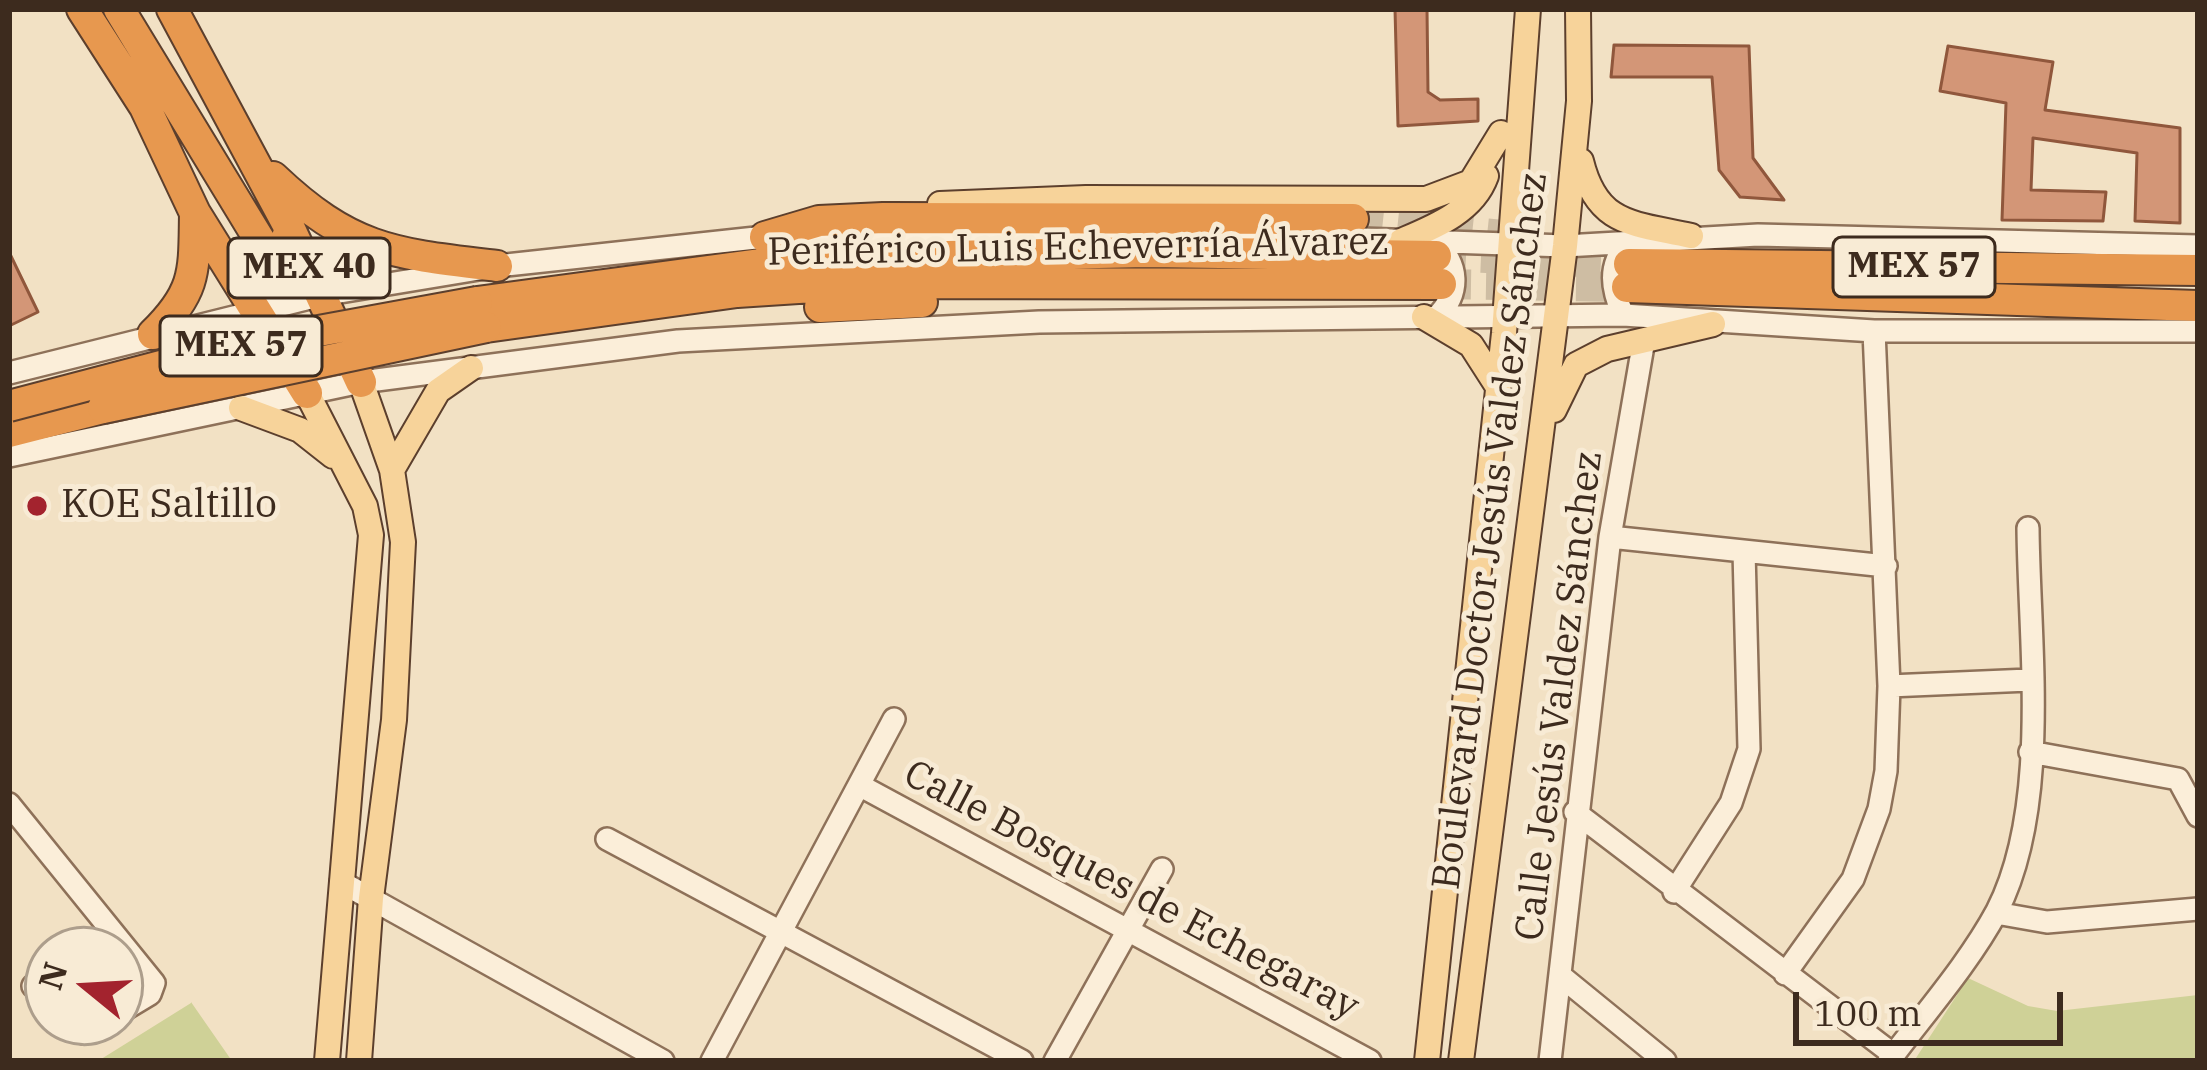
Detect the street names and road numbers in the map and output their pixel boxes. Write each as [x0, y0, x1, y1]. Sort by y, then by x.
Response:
street label: Boulevard Doctor Jesús Valdez Sánchez [1424, 170, 1558, 892]
street label: Periférico Luis Echeverría Álvarez [767, 219, 1389, 277]
road number: MEX 57 [1833, 237, 1995, 297]
road number: MEX 40 [228, 238, 390, 298]
road number: MEX 57 [160, 316, 322, 376]
street label: Calle Jesús Valdez Sánchez [1507, 449, 1613, 943]
street label: Calle Bosques de Echegaray [896, 751, 1366, 1031]

